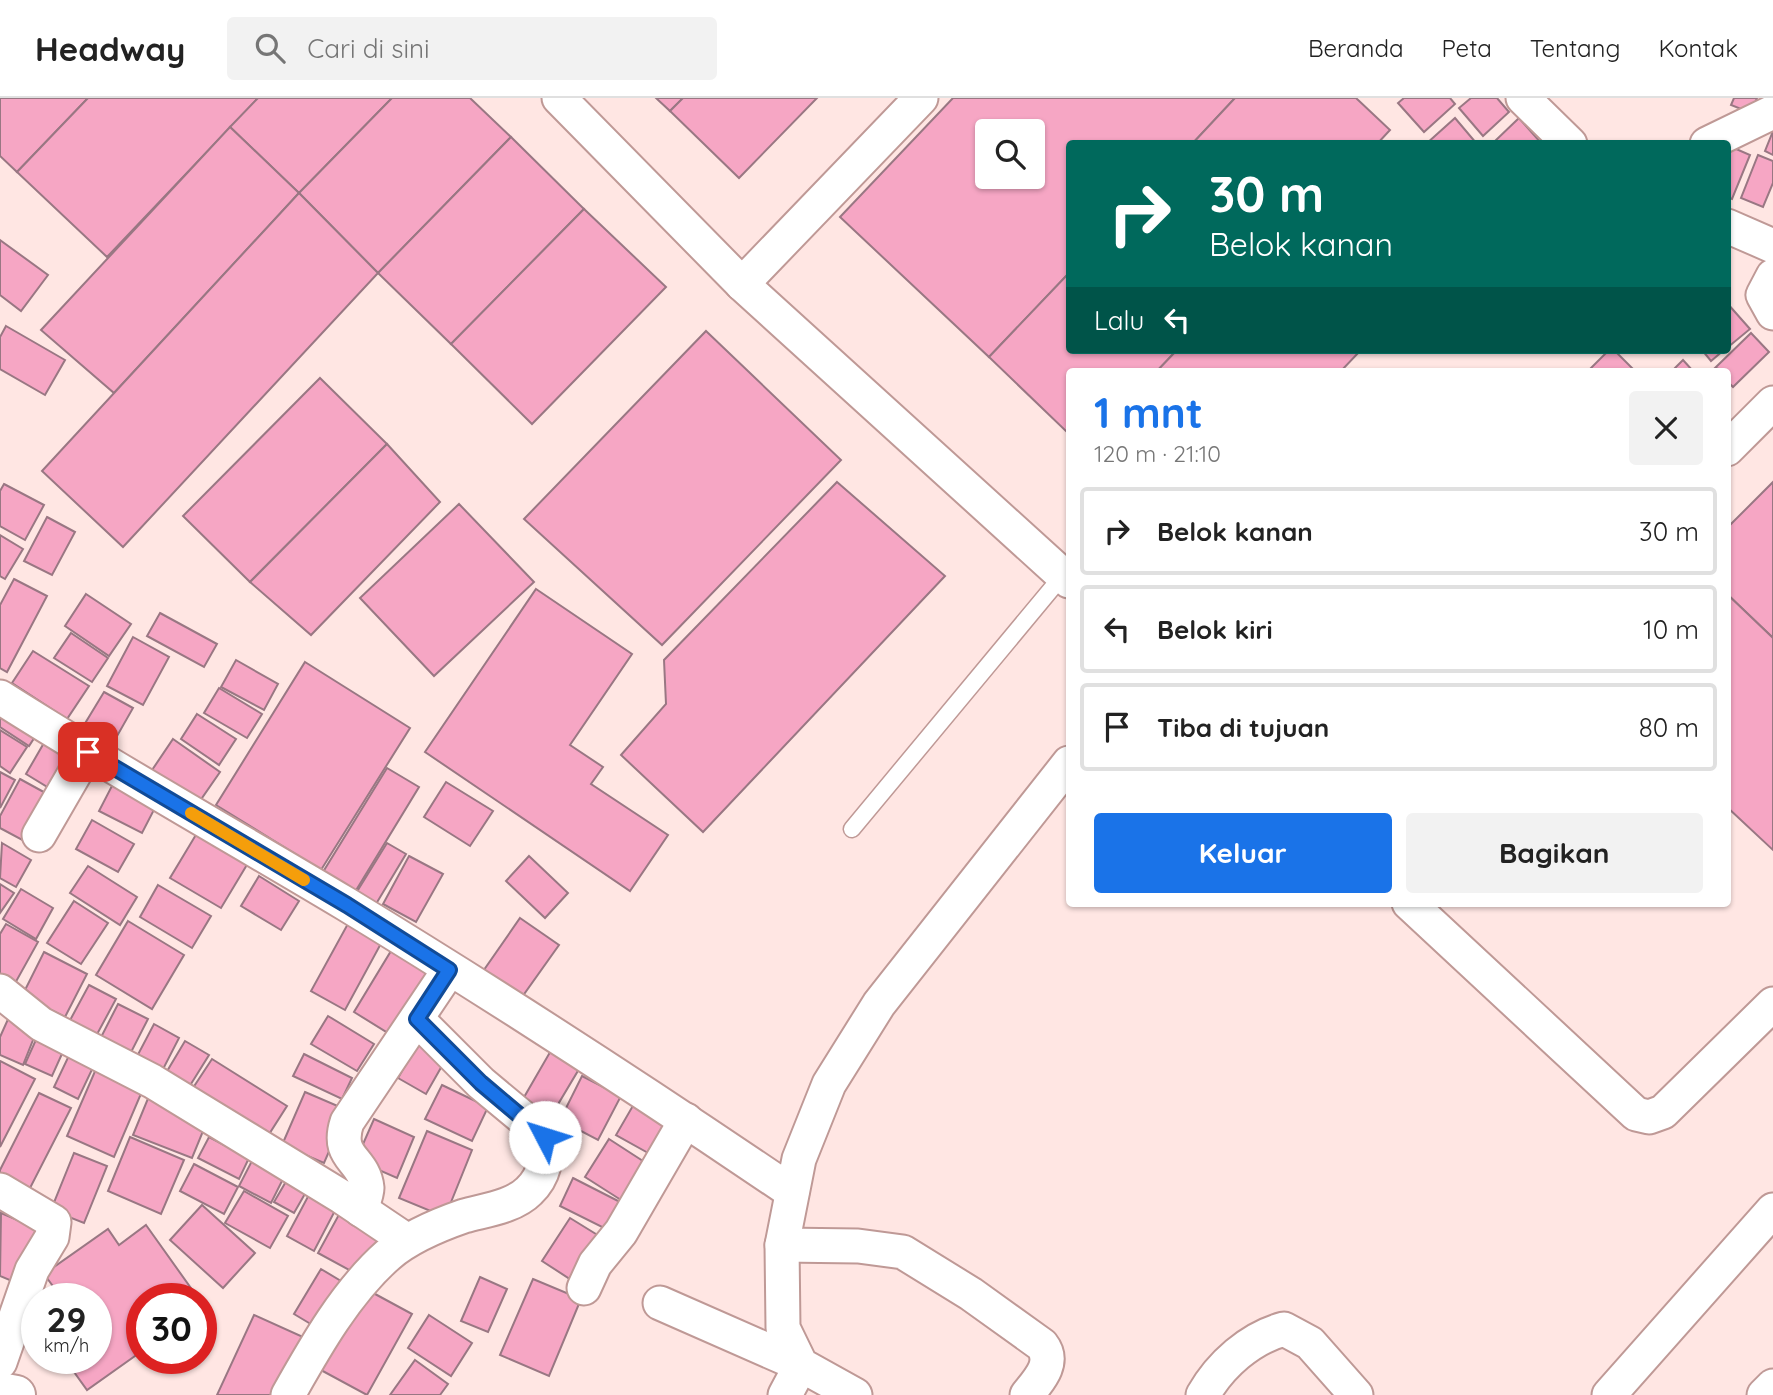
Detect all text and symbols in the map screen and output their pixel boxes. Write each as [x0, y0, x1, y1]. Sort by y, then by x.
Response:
search box [227, 17, 717, 80]
text: Headway [35, 28, 185, 69]
icon: search [251, 29, 289, 67]
text: Cari di sini [307, 32, 430, 65]
text: Beranda [1308, 33, 1404, 63]
text: Peta [1442, 33, 1492, 63]
text: Tentang [1530, 33, 1620, 63]
text: Kontak [1658, 33, 1738, 63]
map controls [975, 119, 1045, 189]
button: search [975, 119, 1045, 189]
text: 30 m [1209, 163, 1324, 224]
icon: right [1094, 168, 1185, 259]
text: Belok kanan [1209, 224, 1393, 264]
icon: left [1158, 301, 1196, 339]
text: Lalu [1094, 304, 1144, 337]
text: 1 mnt [1094, 386, 1203, 439]
button: close [1629, 391, 1703, 465]
text: 120 m · 21:10 [1094, 439, 1221, 468]
icon: right [1098, 512, 1136, 550]
text: Belok kanan [1157, 515, 1313, 548]
text: 30 m [1639, 515, 1699, 548]
icon: left [1098, 610, 1136, 648]
text: Belok kiri [1157, 613, 1273, 646]
text: 10 m [1643, 613, 1699, 646]
icon: arrive [1098, 708, 1136, 746]
text: Tiba di tujuan [1157, 711, 1329, 744]
text: 80 m [1639, 711, 1699, 744]
pin [58, 722, 118, 782]
icon: arrive [69, 733, 107, 771]
button: Keluar [1094, 813, 1392, 893]
button: Bagikan [1406, 813, 1703, 893]
position arrow [508, 1100, 582, 1174]
speed limit sign: 30 [126, 1283, 217, 1374]
text: 29 [47, 1297, 86, 1341]
text: km/h [44, 1334, 89, 1357]

